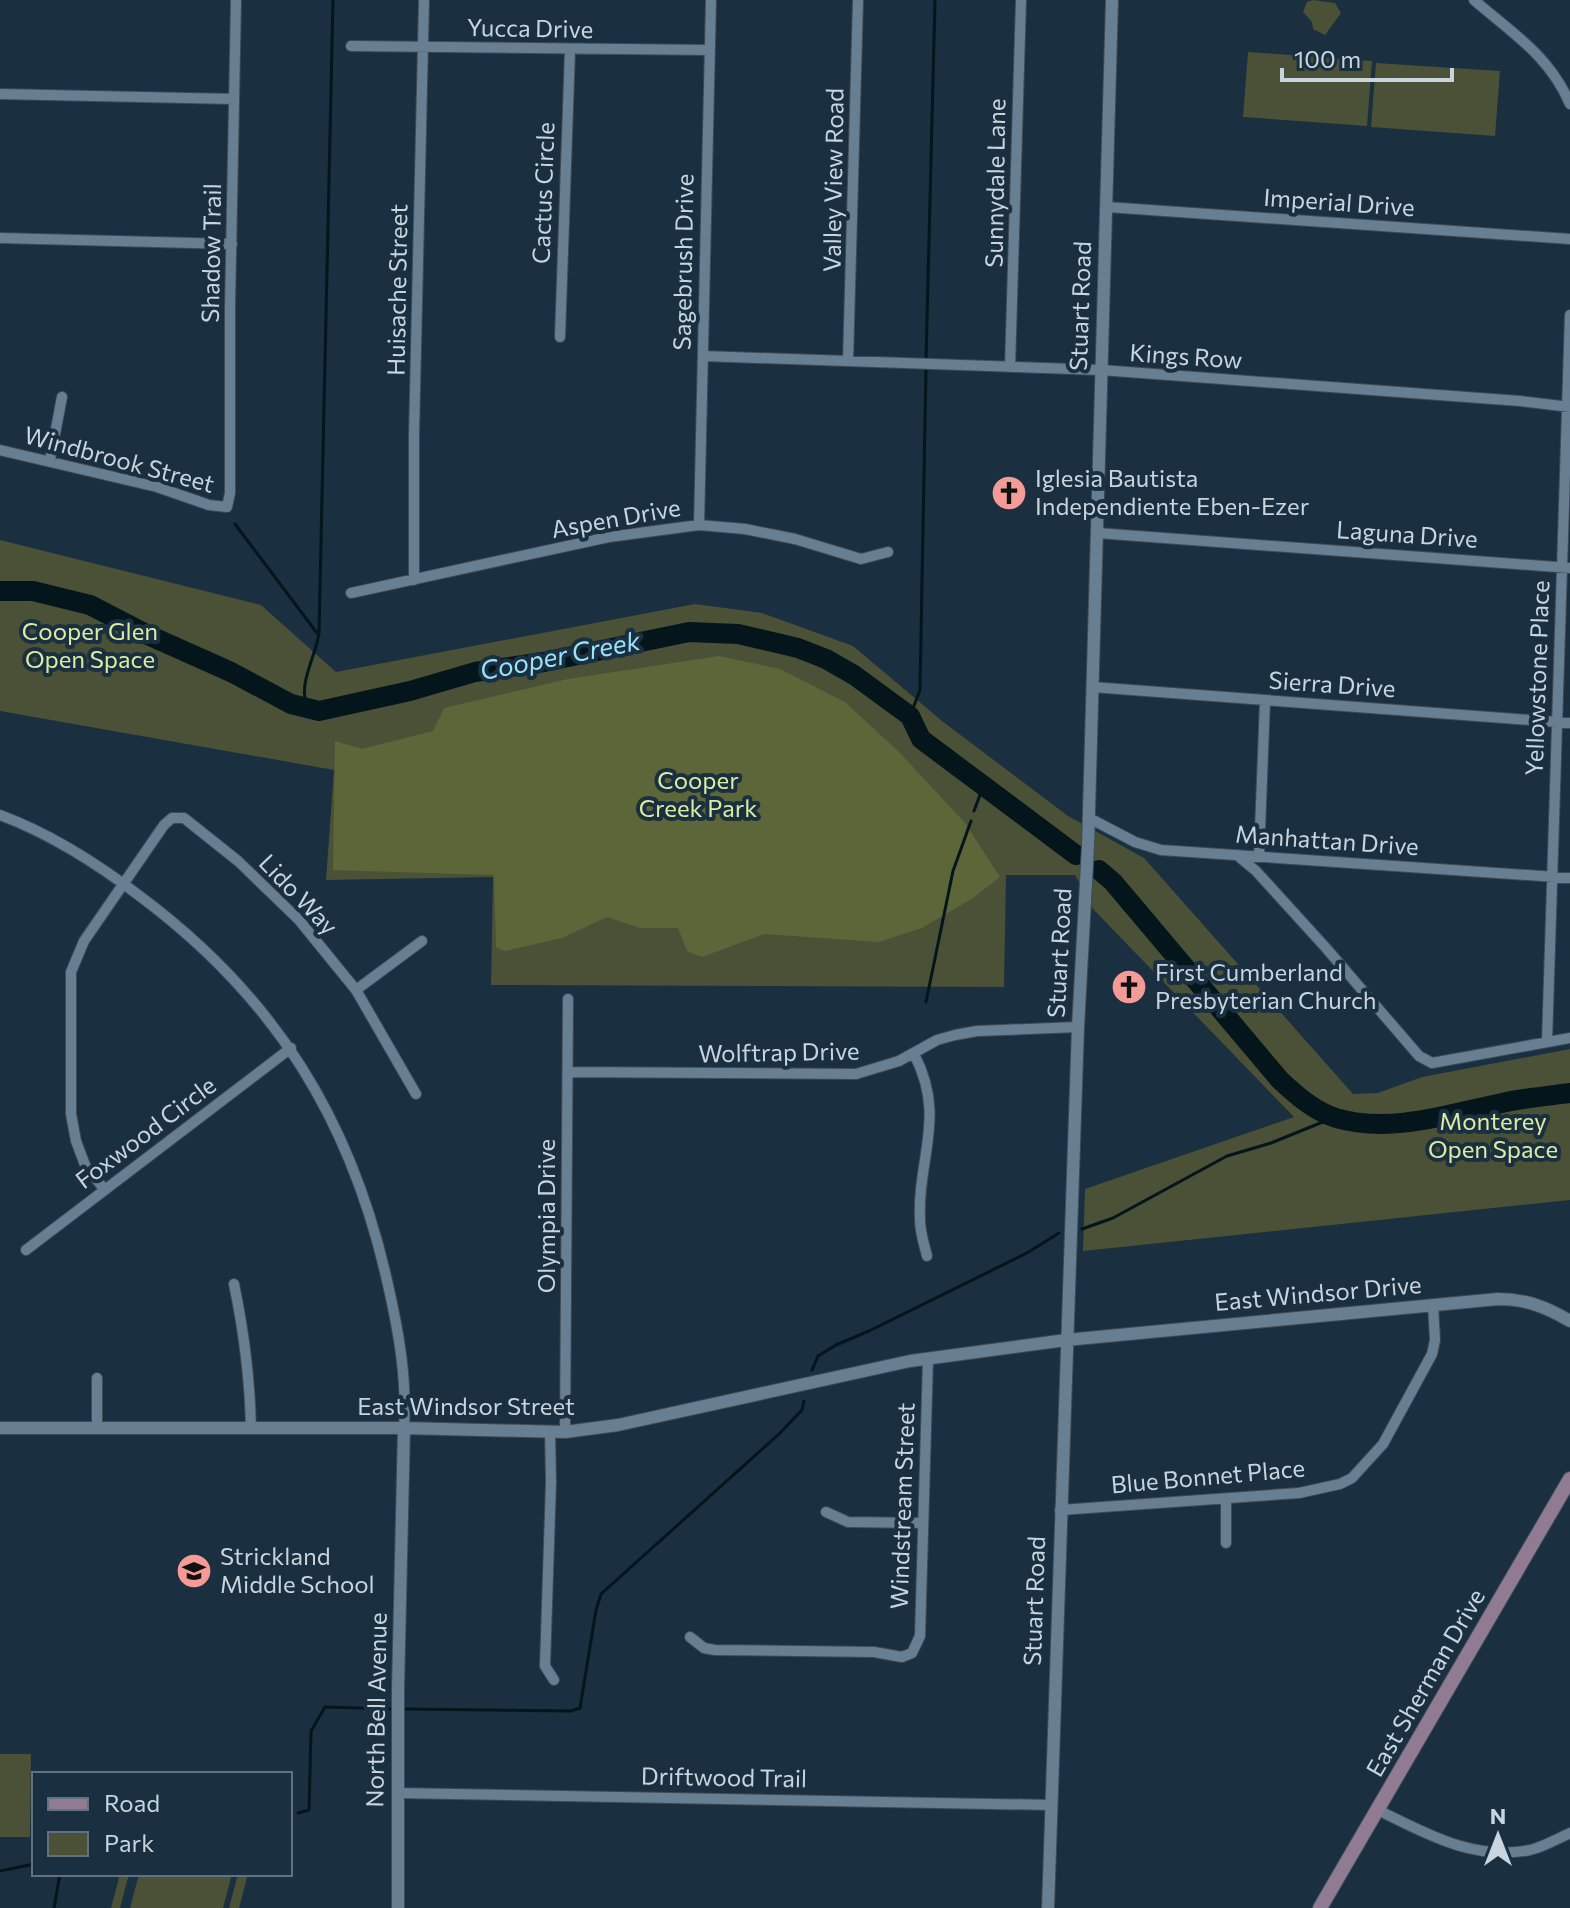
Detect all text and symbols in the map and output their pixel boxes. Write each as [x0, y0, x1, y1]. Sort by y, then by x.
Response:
street label: Yucca Drive [467, 12, 593, 43]
scale bar [1282, 32, 1452, 82]
text: 100 m [1294, 44, 1361, 73]
street label: Valley View Road [816, 88, 849, 272]
street label: Sunnydale Lane [979, 98, 1010, 268]
street label: Cactus Circle [526, 121, 559, 264]
street label: Sagebrush Drive [666, 173, 699, 350]
street label: Imperial Drive [1263, 182, 1416, 221]
street label: Shadow Trail [195, 183, 226, 323]
street label: Huisache Street [381, 204, 412, 376]
street label: Stuart Road [1063, 241, 1096, 371]
street label: Kings Row [1129, 337, 1243, 374]
street label: Windbrook Street [21, 419, 218, 498]
place label: Iglesia Bautista Independiente Eben-Ezer [1035, 463, 1310, 520]
church icon: Iglesia Bautista Independiente Eben-Ezer [990, 474, 1028, 512]
street label: Aspen Drive [549, 492, 683, 543]
street label: Laguna Drive [1335, 514, 1479, 553]
street label: Yellowstone Place [1519, 580, 1554, 776]
park label: Cooper Glen Open Space [22, 616, 158, 673]
water label: Cooper Creek [477, 624, 643, 685]
street label: Sierra Drive [1268, 665, 1396, 702]
park label: Cooper Creek Park [639, 765, 757, 822]
street label: Manhattan Drive [1234, 819, 1420, 860]
street label: Lido Way [254, 848, 344, 940]
street label: Stuart Road [1041, 887, 1076, 1018]
place label: First Cumberland Presbyterian Church [1155, 957, 1377, 1014]
church icon: First Cumberland Presbyterian Church [1110, 968, 1148, 1006]
street label: Wolftrap Drive [698, 1036, 860, 1067]
street label: Foxwood Circle [69, 1070, 221, 1194]
park label: Monterey Open Space [1428, 1106, 1558, 1163]
street label: Olympia Drive [531, 1139, 560, 1293]
street label: East Windsor Drive [1213, 1269, 1423, 1316]
street label: East Windsor Street [357, 1391, 575, 1420]
street label: Windstream Street [883, 1402, 920, 1610]
street label: Blue Bonnet Place [1110, 1453, 1306, 1498]
street label: Stuart Road [1017, 1536, 1050, 1666]
place label: Strickland Middle School [220, 1541, 375, 1598]
school or university icon: Strickland Middle School [175, 1552, 213, 1590]
street label: East Sherman Drive [1359, 1583, 1490, 1781]
street label: North Bell Avenue [359, 1612, 392, 1808]
street label: Driftwood Trail [641, 1761, 807, 1792]
legend [32, 1772, 292, 1876]
text: Road [104, 1788, 160, 1817]
north arrow [1458, 1796, 1538, 1876]
text: N [1490, 1802, 1506, 1829]
text: Park [104, 1828, 154, 1857]

